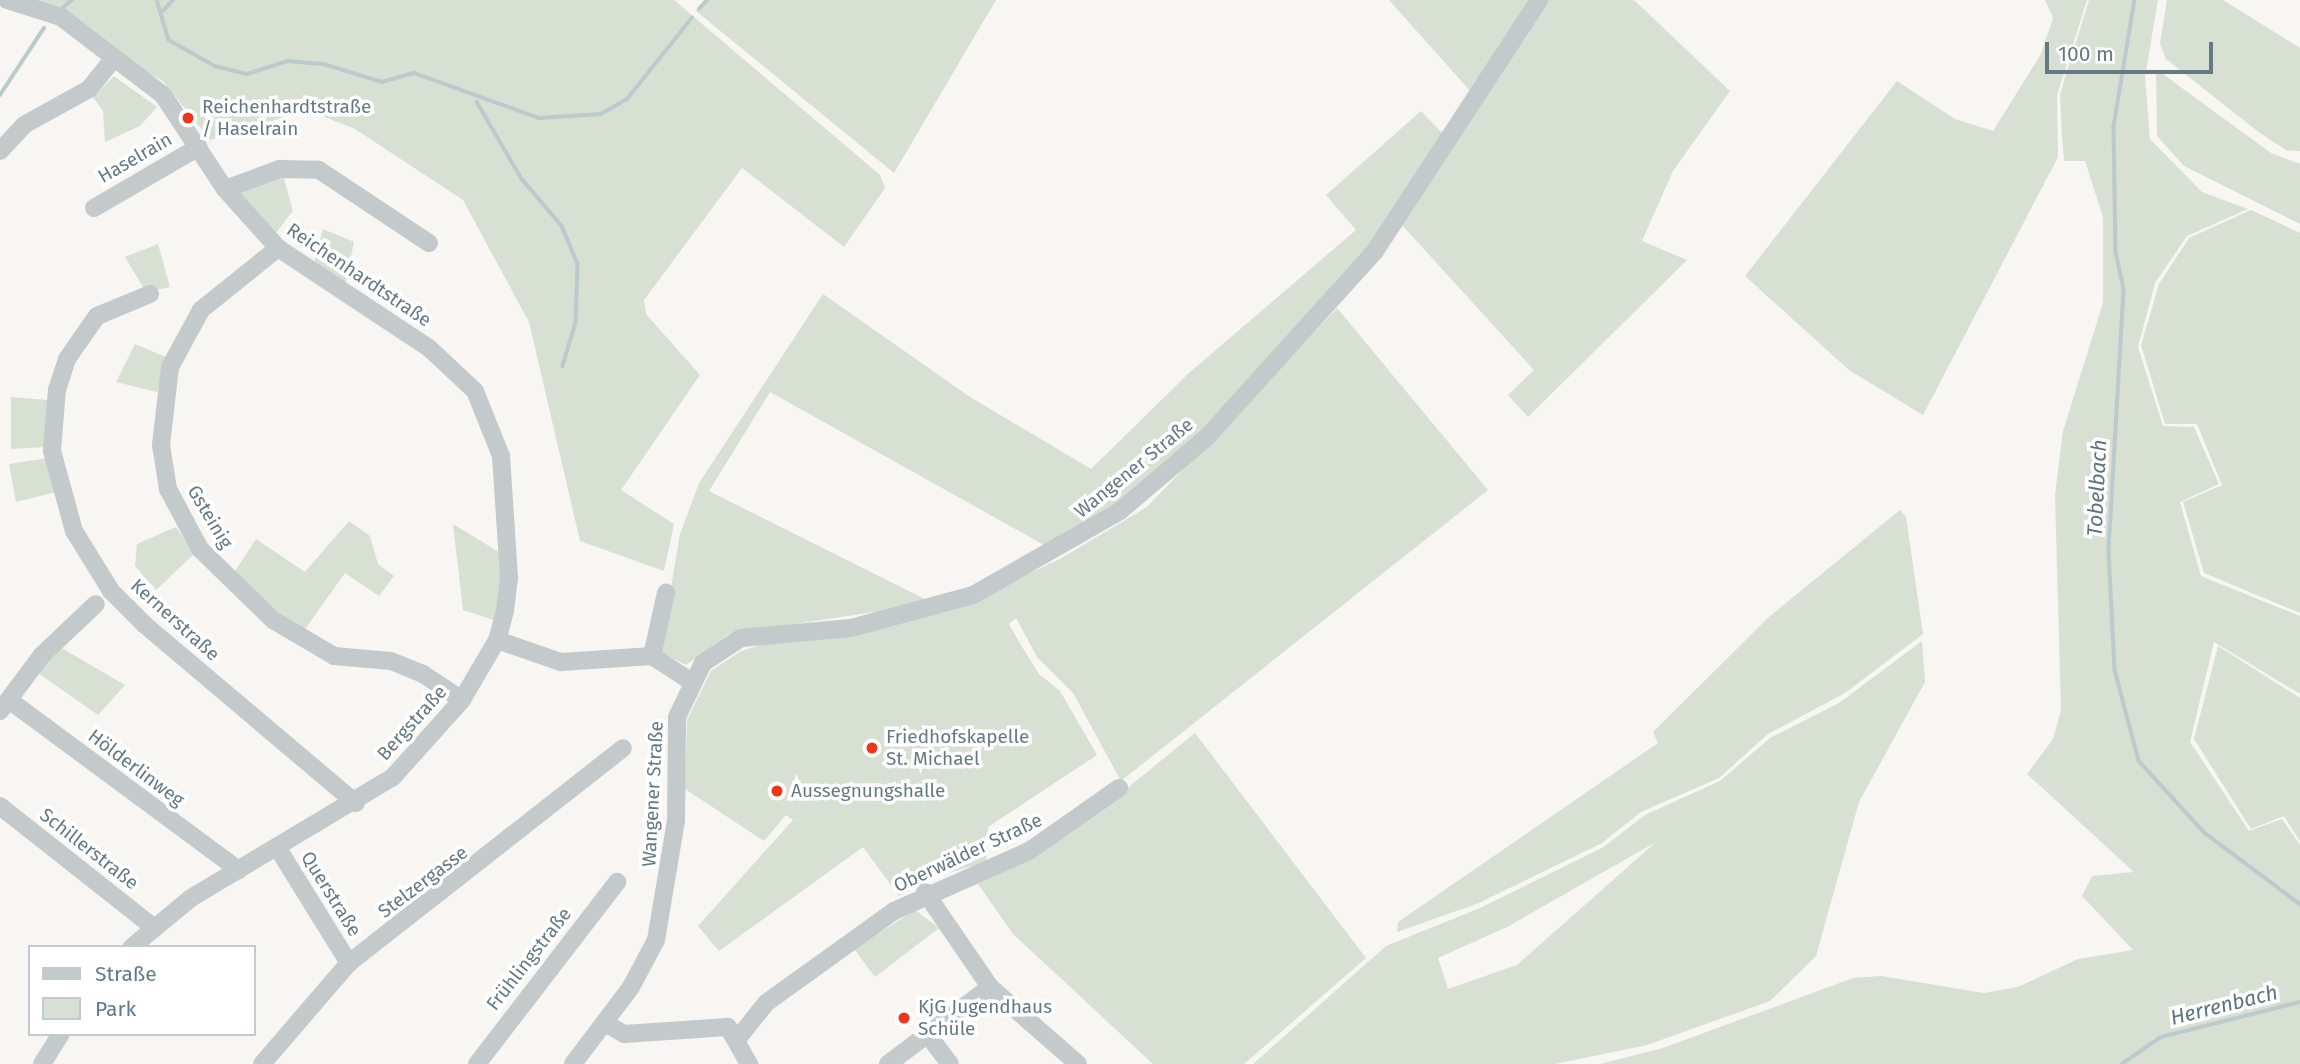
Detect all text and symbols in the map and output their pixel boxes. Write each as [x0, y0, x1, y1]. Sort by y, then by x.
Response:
scale bar [2048, 28, 2216, 72]
text: 100 m [2058, 41, 2114, 67]
place label: Reichenhardtstraße / Haselrain [202, 96, 371, 140]
marker: Reichenhardtstraße / Haselrain [180, 110, 196, 126]
street label: Haselrain [94, 128, 176, 188]
street label: Reichenhardtstraße [282, 218, 436, 332]
street label: Wangener Straße [1070, 413, 1198, 523]
water label: Tobelbach [2082, 439, 2112, 537]
street label: Gsteinig [182, 481, 238, 553]
street label: Kernerstraße [126, 574, 224, 666]
street label: Bergstraße [372, 681, 452, 765]
street label: Wangener Straße [638, 720, 668, 868]
street label: Hölderlinweg [83, 724, 189, 812]
place label: Friedhofskapelle St. Michael [886, 726, 1029, 770]
marker: Friedhofskapelle St. Michael [864, 740, 880, 756]
place label: Aussegnungshalle [791, 780, 945, 802]
marker: Aussegnungshalle [769, 783, 785, 799]
street label: Schillerstraße [35, 803, 143, 895]
street label: Oberwälder Straße [890, 809, 1046, 897]
street label: Stelzergasse [374, 841, 472, 923]
street label: Querstraße [296, 847, 366, 941]
street label: Frühlingstraße [482, 903, 576, 1015]
legend [28, 945, 256, 1036]
text: Straße [95, 961, 157, 987]
water label: Herrenbach [2168, 980, 2280, 1030]
text: Park [95, 996, 136, 1022]
place label: KjG Jugendhaus Schüle [918, 996, 1052, 1040]
marker: KjG Jugendhaus Schüle [896, 1010, 912, 1026]

